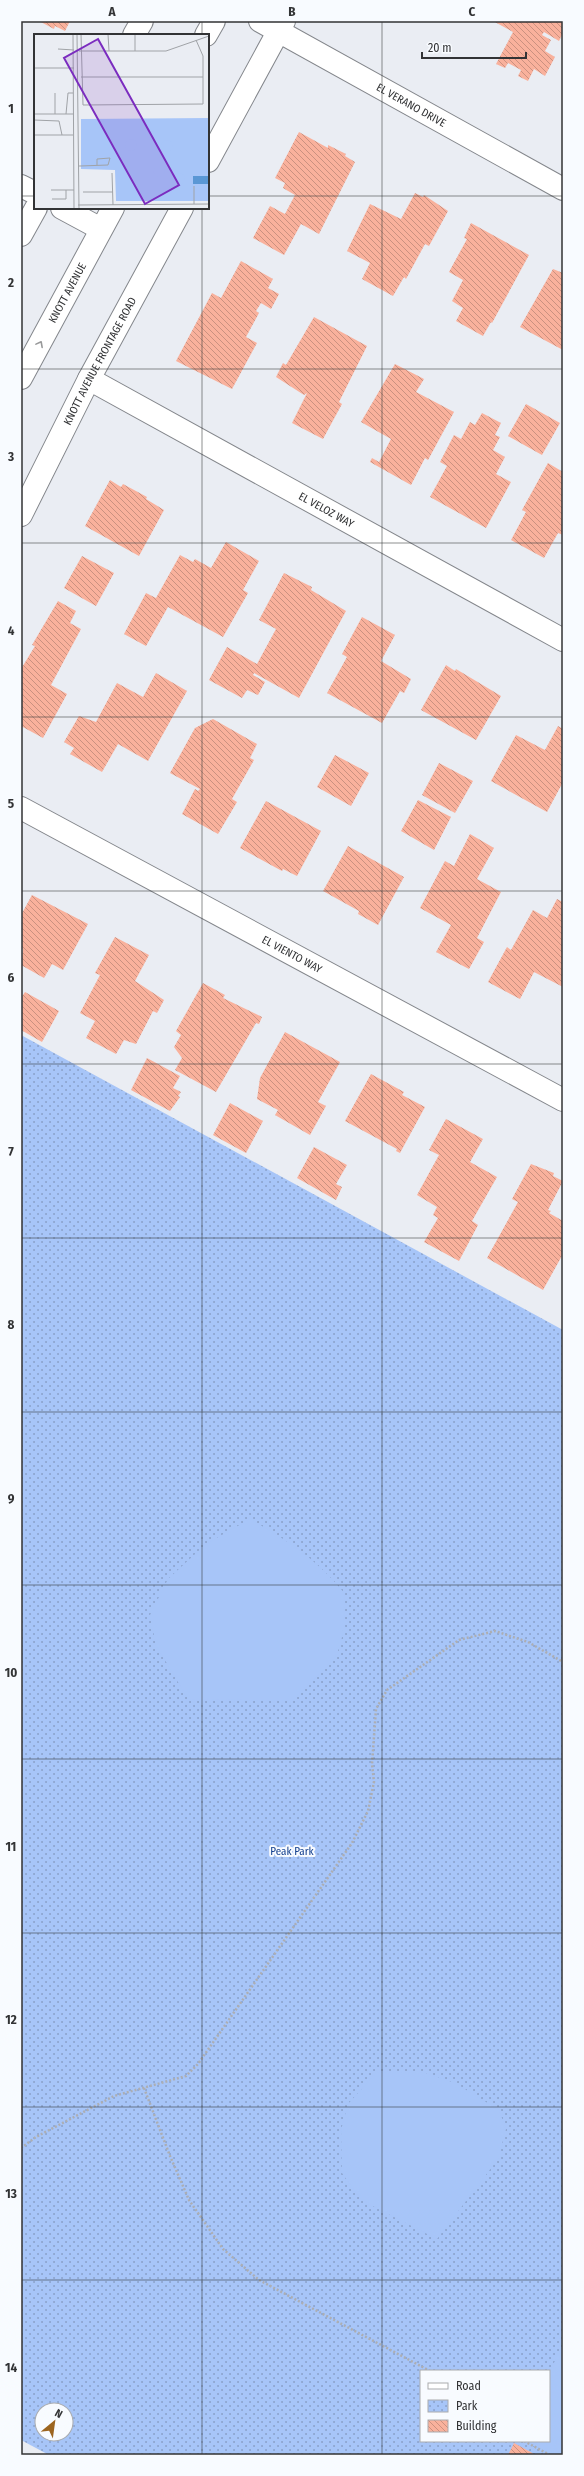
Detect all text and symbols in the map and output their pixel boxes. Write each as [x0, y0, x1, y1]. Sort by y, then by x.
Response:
text: A [107, 4, 116, 19]
text: B [288, 4, 296, 19]
text: C [469, 4, 476, 19]
inset map [34, 34, 209, 209]
scale bar [422, 34, 526, 60]
text: 20 m [428, 41, 452, 55]
street label: EL VERANO DRIVE [374, 81, 448, 130]
text: 1 [8, 101, 14, 116]
street label: KNOTT AVENUE [46, 261, 89, 325]
text: 2 [7, 275, 14, 290]
street label: KNOTT AVENUE FRONTAGE ROAD [61, 295, 139, 427]
one-way arrow [35, 340, 42, 348]
text: 3 [7, 449, 14, 464]
street label: EL VELOZ WAY [296, 490, 357, 531]
text: 4 [8, 623, 15, 638]
text: 5 [8, 796, 14, 811]
street label: EL VIENTO WAY [260, 933, 325, 976]
text: 6 [8, 970, 15, 985]
text: 7 [8, 1144, 14, 1159]
text: 8 [8, 1317, 15, 1332]
text: 9 [8, 1491, 15, 1506]
text: 10 [5, 1665, 17, 1680]
text: 11 [6, 1839, 16, 1854]
park label: Peak Park [270, 1845, 315, 1858]
text: 12 [5, 2012, 17, 2027]
text: 13 [5, 2186, 17, 2201]
text: 14 [5, 2360, 17, 2375]
legend [420, 2370, 550, 2442]
text: Road [456, 2379, 481, 2393]
text: Park [456, 2399, 478, 2413]
north arrow [34, 2402, 74, 2442]
text: N [53, 2406, 65, 2421]
text: Building [456, 2419, 497, 2433]

